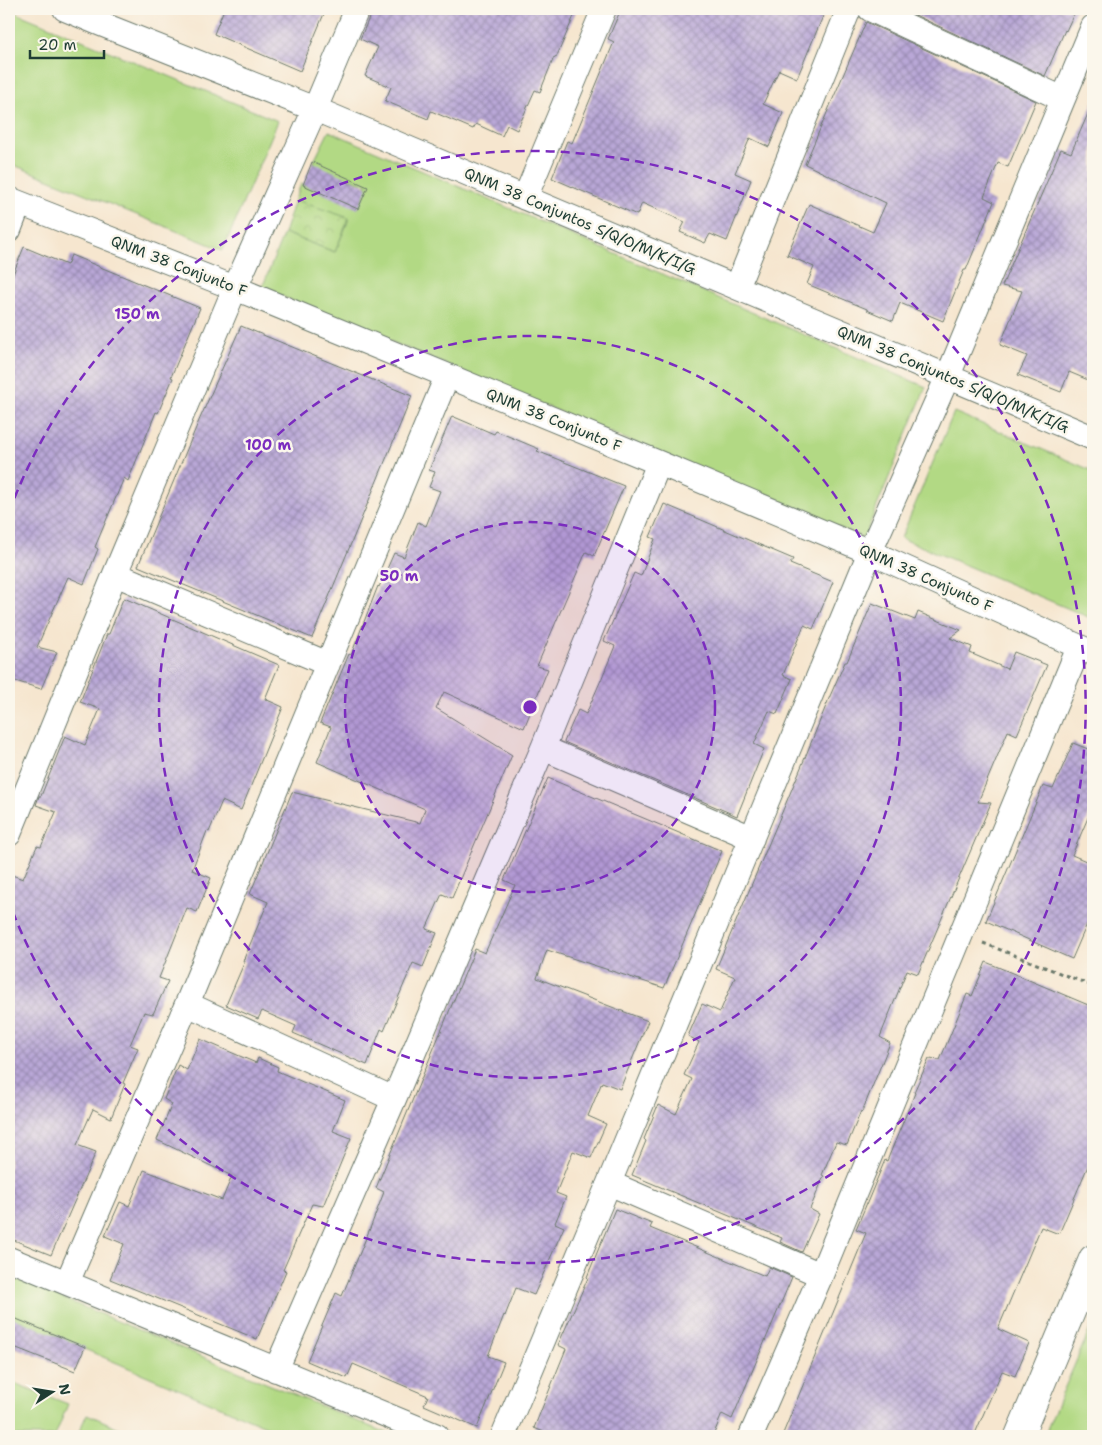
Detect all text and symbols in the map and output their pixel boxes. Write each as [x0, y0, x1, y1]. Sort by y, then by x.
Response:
scale bar [30, 28, 104, 60]
text: 20 m [38, 35, 77, 55]
street label: QNM 38 Conjuntos S/Q/O/M/K/I/G [461, 163, 699, 279]
street label: QNM 38 Conjunto F [108, 231, 250, 301]
text: 150 m [114, 304, 160, 324]
street label: QNM 38 Conjuntos S/Q/O/M/K/I/G [834, 321, 1072, 437]
street label: QNM 38 Conjunto F [483, 384, 625, 456]
text: 100 m [245, 435, 291, 455]
street label: QNM 38 Conjunto F [856, 539, 996, 617]
text: 50 m [380, 566, 419, 586]
centre of rings [521, 698, 539, 716]
north arrow [28, 1368, 78, 1418]
text: N [55, 1382, 75, 1397]

